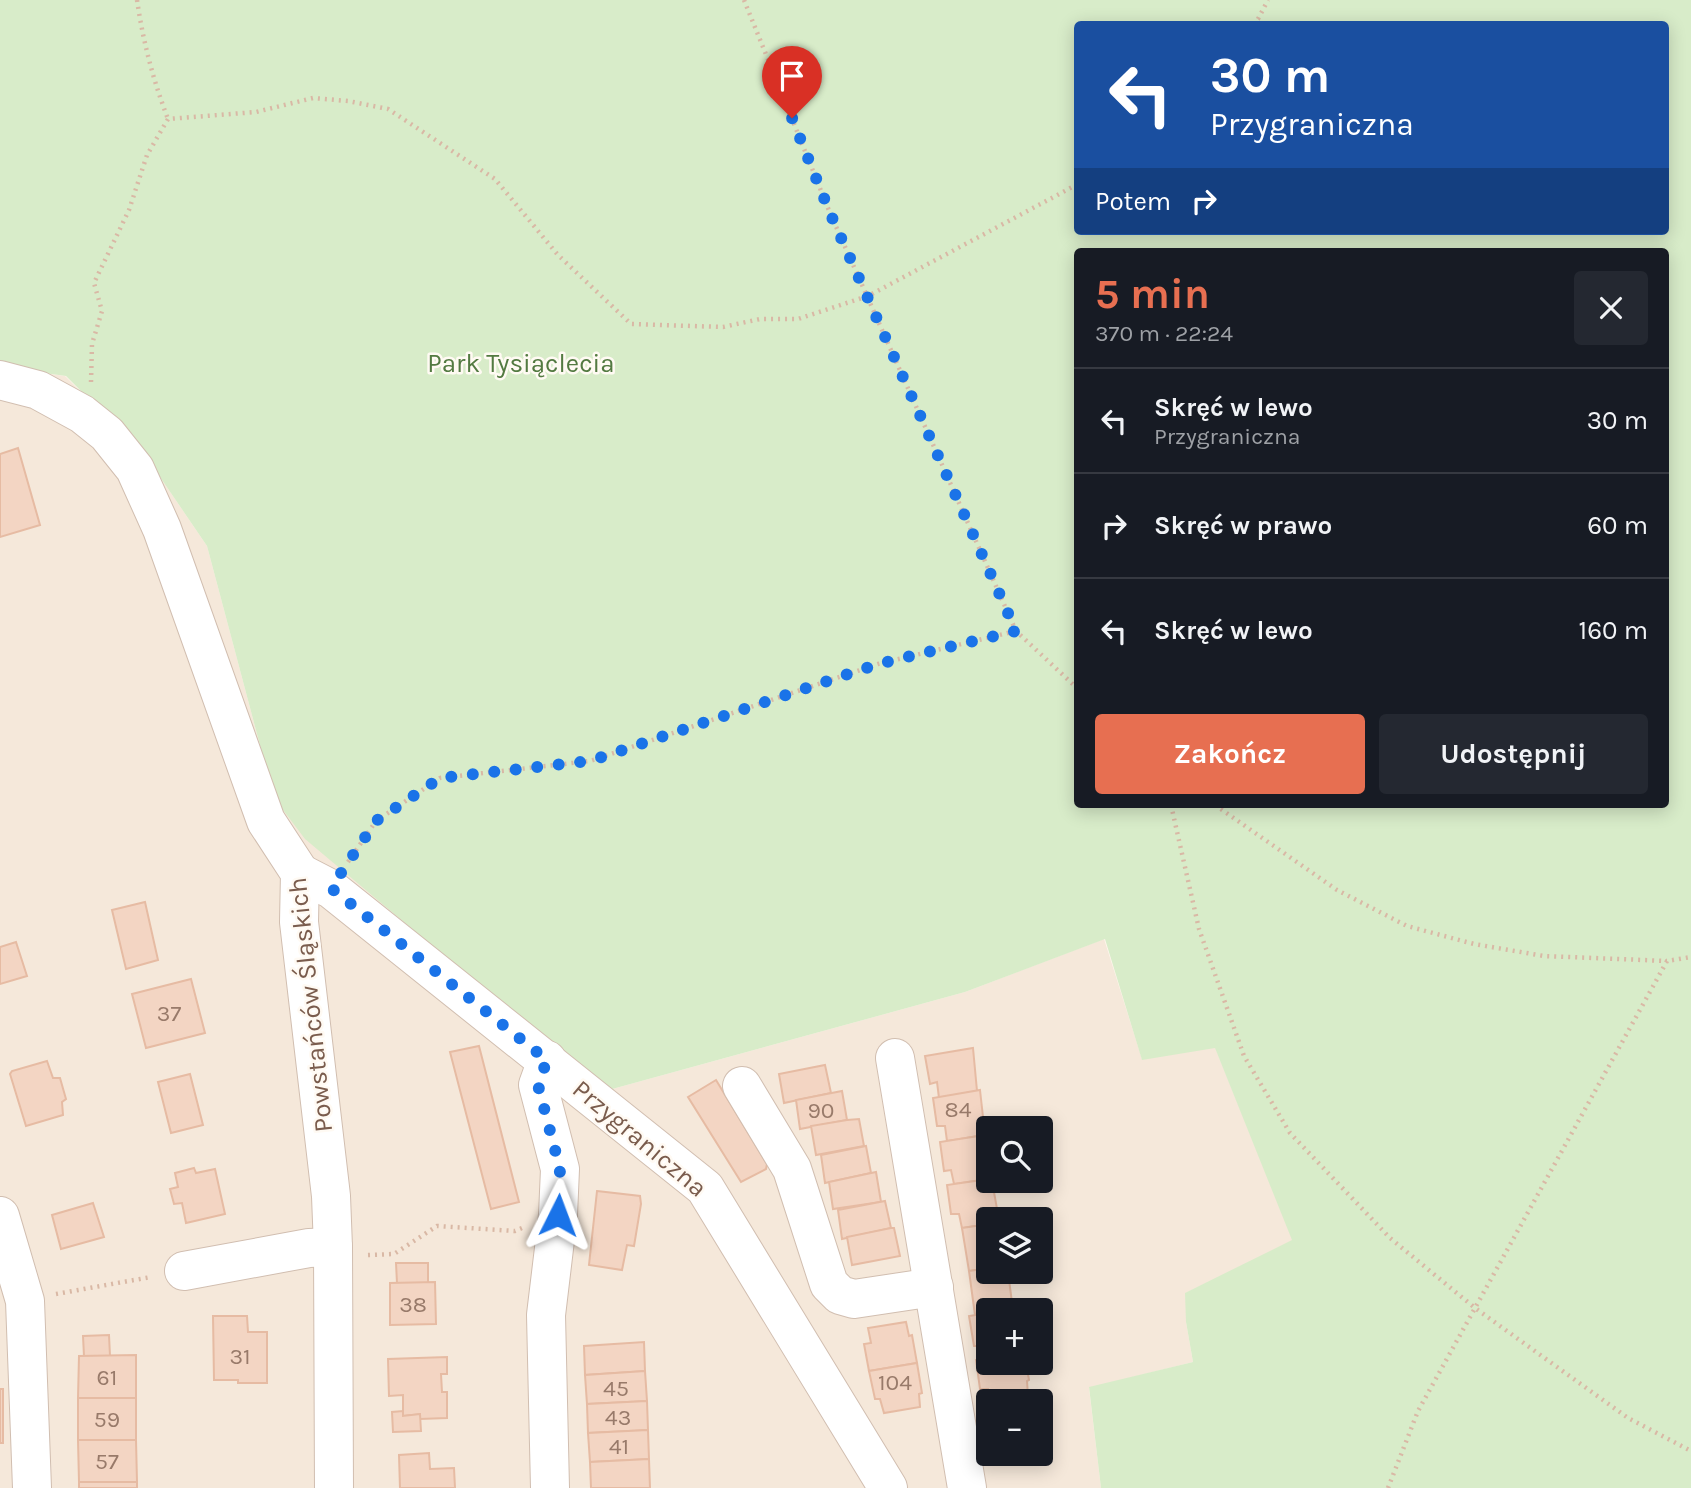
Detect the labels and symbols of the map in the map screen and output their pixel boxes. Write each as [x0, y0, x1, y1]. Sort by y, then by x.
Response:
pin [762, 46, 822, 118]
park label: Park Tysiąclecia [427, 348, 615, 379]
street label: Powstańców Śląskich [281, 876, 339, 1134]
house number: 37 [157, 1000, 181, 1027]
street label: Przygraniczna [566, 1073, 713, 1203]
house number: 84 [945, 1096, 972, 1123]
house number: 90 [808, 1097, 835, 1124]
position arrow [521, 1178, 595, 1252]
house number: 38 [399, 1291, 427, 1318]
house number: 31 [229, 1343, 251, 1370]
house number: 61 [97, 1364, 117, 1391]
house number: 104 [878, 1369, 912, 1396]
house number: 45 [603, 1375, 629, 1402]
house number: 43 [605, 1404, 631, 1431]
house number: 59 [94, 1406, 120, 1433]
house number: 41 [609, 1433, 629, 1460]
house number: 57 [95, 1448, 119, 1475]

